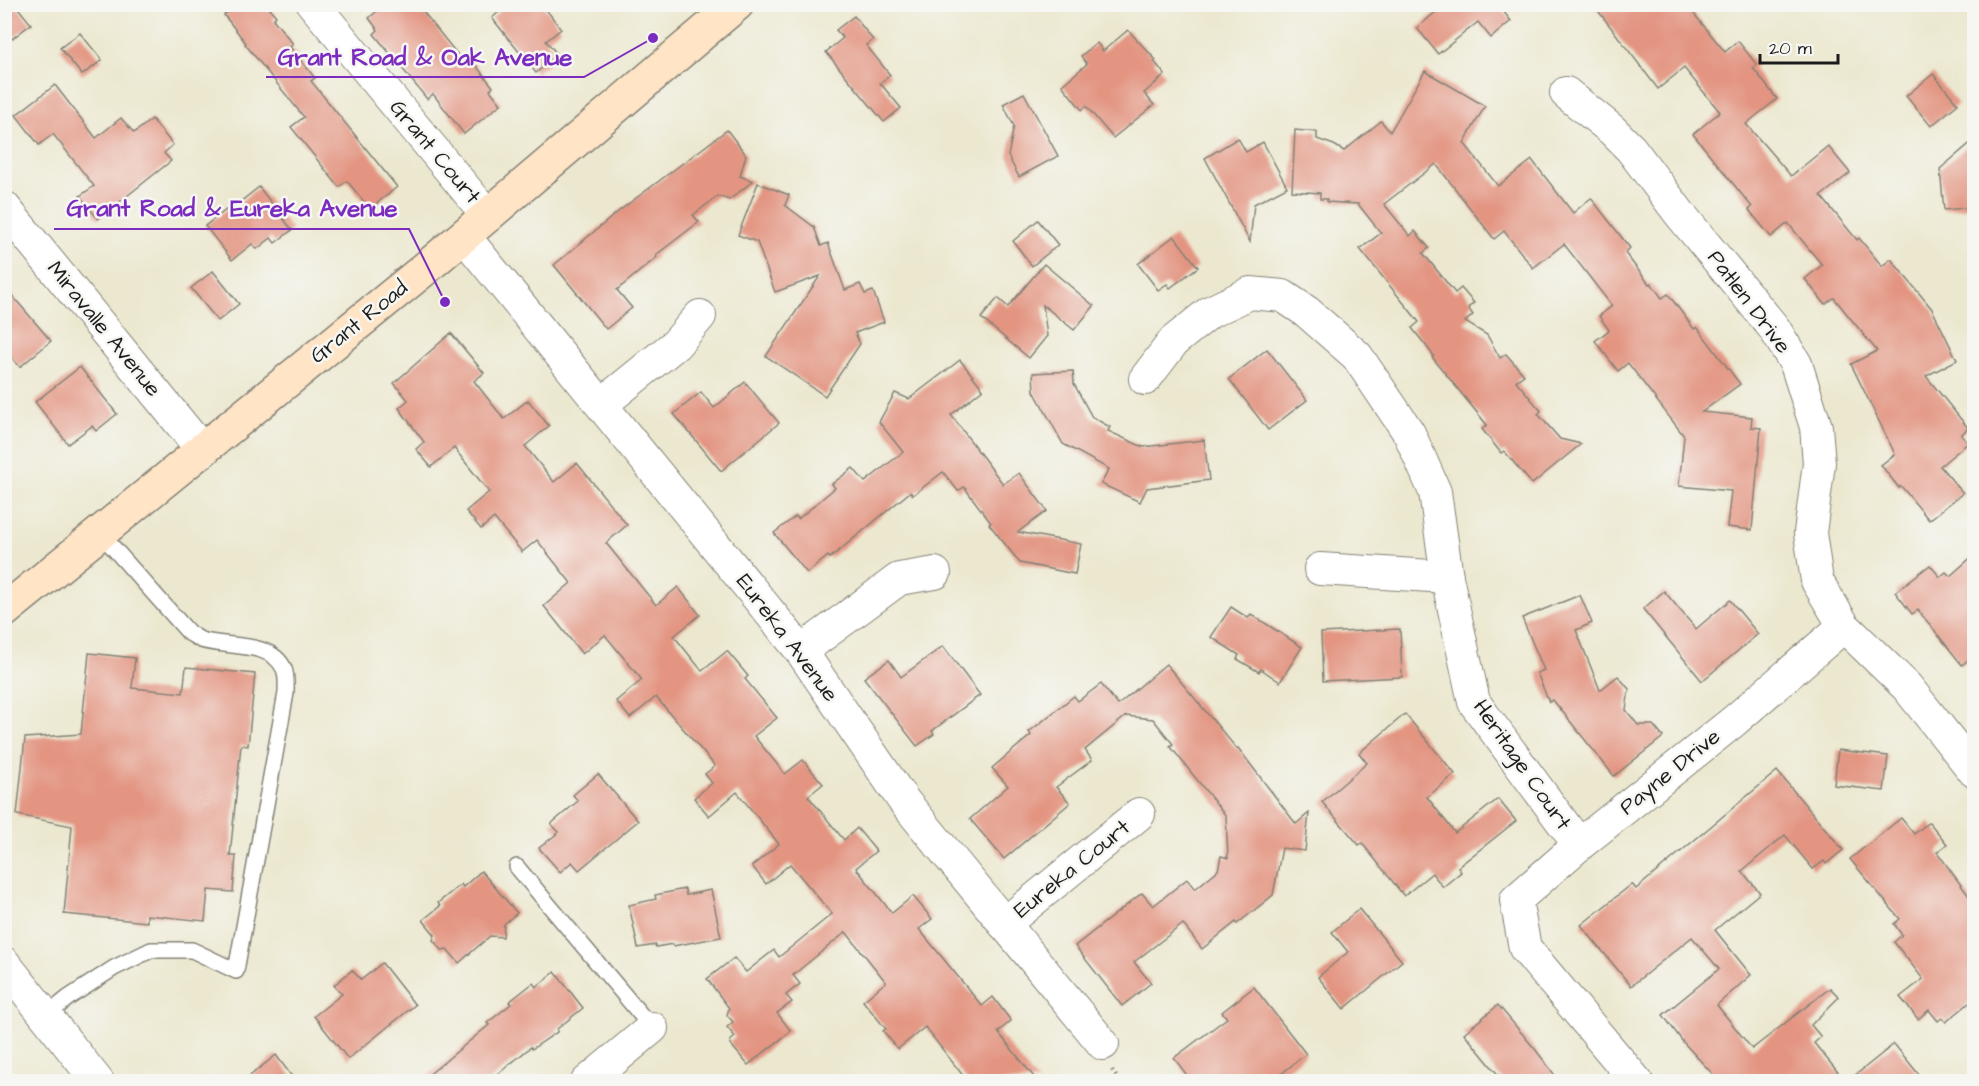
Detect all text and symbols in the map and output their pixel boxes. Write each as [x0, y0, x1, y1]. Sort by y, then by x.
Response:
scale bar [1760, 27, 1838, 65]
callout: Grant Road & Oak Avenue [266, 35, 584, 77]
text: 20 m [1769, 36, 1812, 61]
text: Grant Road & Oak Avenue [278, 41, 572, 75]
street label: Grant Court [382, 93, 488, 211]
callout: Grant Road & Eureka Avenue [54, 187, 409, 229]
text: Grant Road & Eureka Avenue [67, 192, 397, 226]
street label: Patlen Drive [1700, 244, 1798, 360]
street label: Miravalle Avenue [40, 255, 169, 404]
street label: Grant Road [303, 273, 415, 371]
street label: Eureka Avenue [729, 567, 846, 709]
street label: Heritage Court [1465, 693, 1579, 837]
street label: Payne Drive [1613, 721, 1728, 823]
street label: Eureka Court [1007, 812, 1137, 926]

